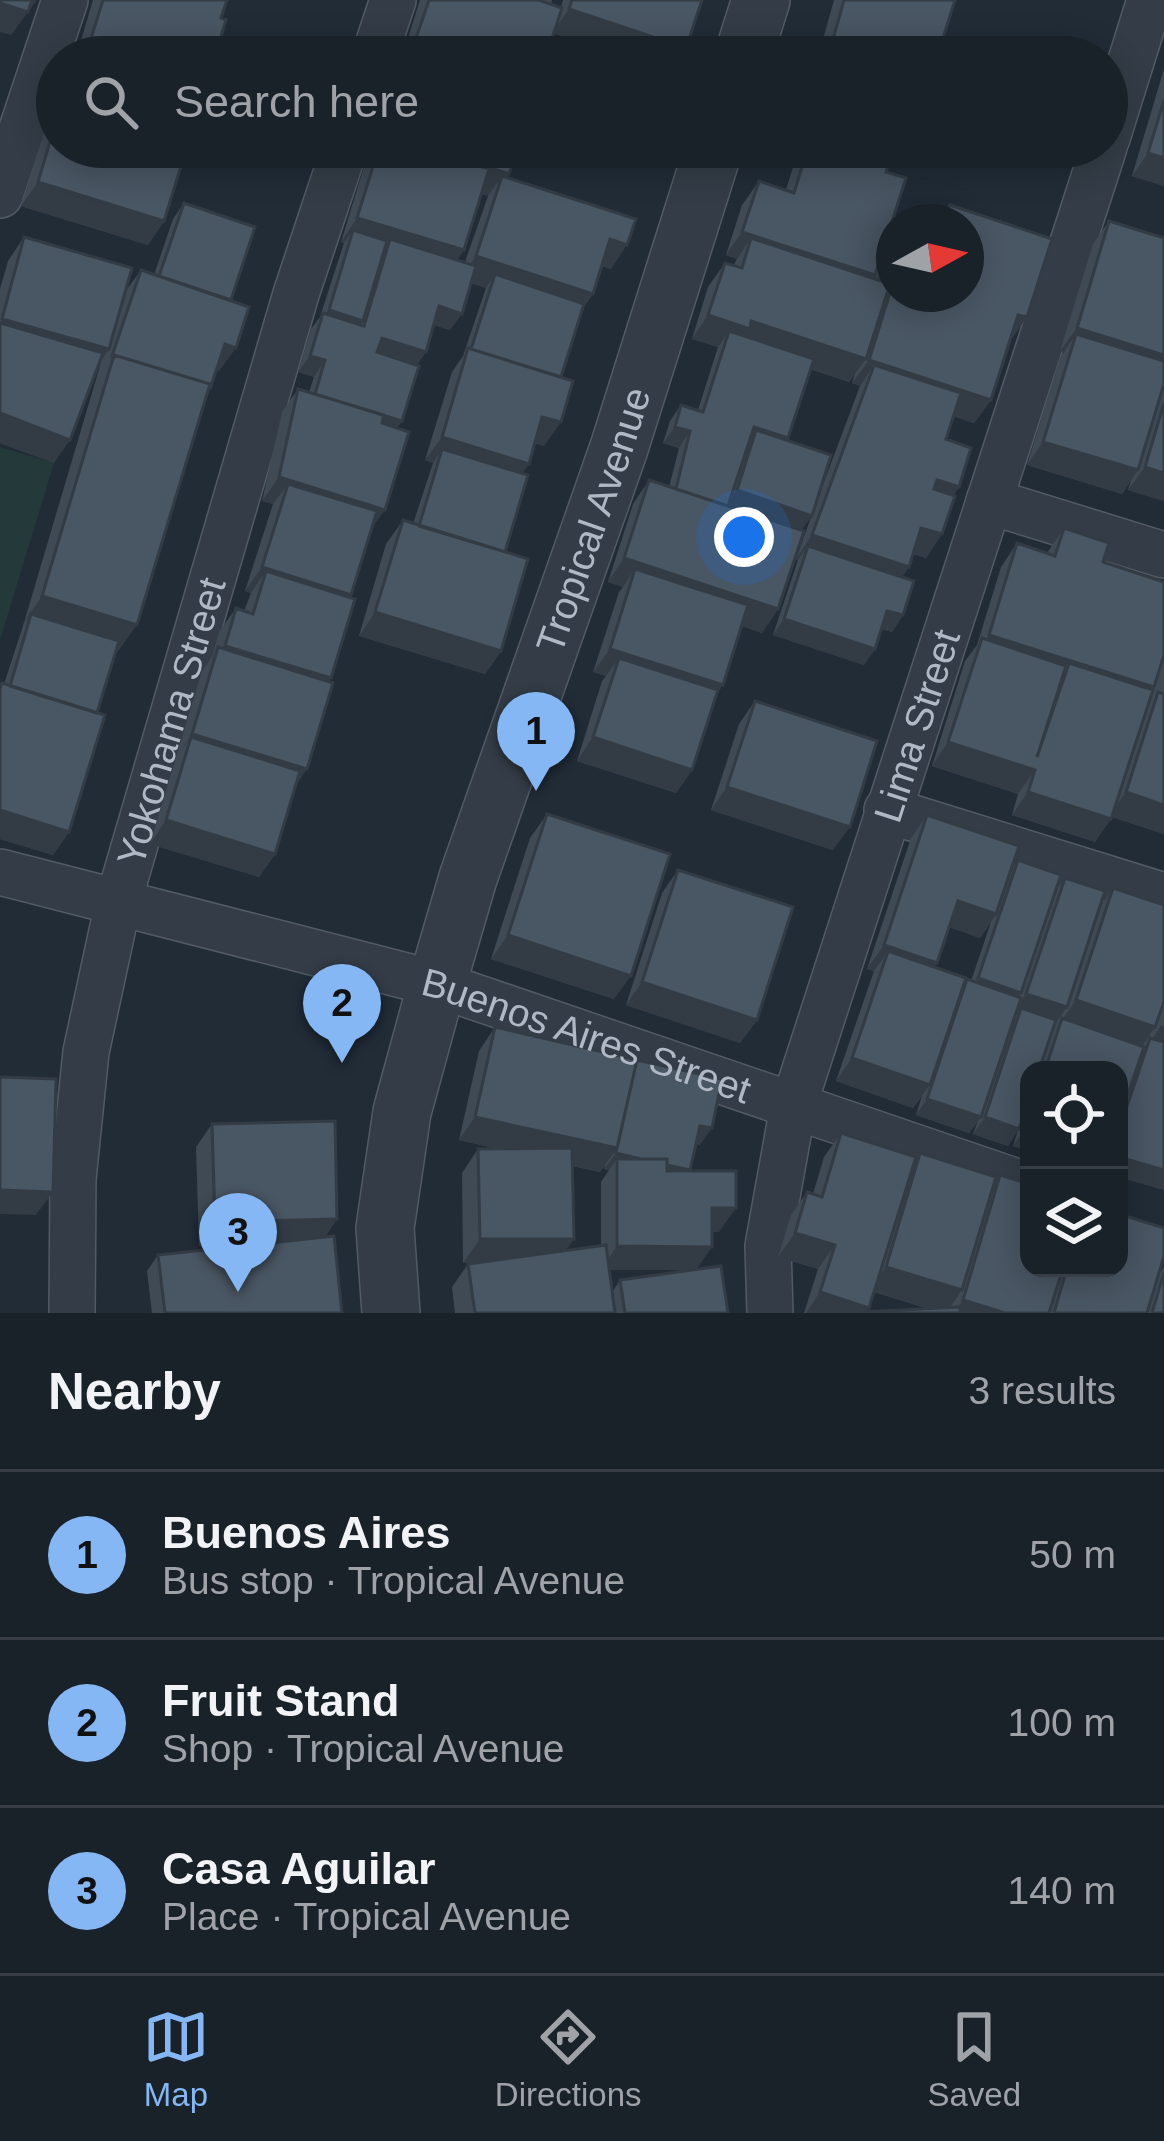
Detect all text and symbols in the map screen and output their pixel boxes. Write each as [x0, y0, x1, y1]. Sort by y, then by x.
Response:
search box [36, 36, 1128, 168]
icon: search [78, 69, 144, 135]
text: Search here [174, 76, 419, 127]
north arrow [876, 204, 984, 312]
street label: Tropical Avenue [527, 382, 658, 658]
your location [714, 507, 774, 567]
street label: Yokohama Street [108, 572, 233, 871]
street label: Lima Street [865, 624, 968, 827]
pin: 1 [497, 692, 575, 791]
street label: Buenos Aires Street [418, 960, 757, 1111]
pin: 2 [303, 964, 381, 1063]
map controls [1020, 1061, 1128, 1277]
button: locate [1020, 1061, 1128, 1169]
button: layers [1020, 1169, 1128, 1277]
pin: 3 [199, 1193, 277, 1292]
text: Nearby [48, 1363, 221, 1420]
text: 3 results [969, 1369, 1116, 1412]
text: Buenos Aires [162, 1507, 450, 1558]
text: 1 [76, 1533, 98, 1576]
text: 50 m [1029, 1533, 1116, 1576]
text: Bus stop · Tropical Avenue [162, 1559, 625, 1602]
text: Fruit Stand [162, 1675, 399, 1726]
text: 2 [76, 1701, 98, 1744]
text: 100 m [1008, 1701, 1116, 1744]
text: Shop · Tropical Avenue [162, 1727, 565, 1770]
text: Casa Aguilar [162, 1843, 435, 1894]
text: 3 [76, 1869, 98, 1912]
text: 140 m [1008, 1869, 1116, 1912]
text: Place · Tropical Avenue [162, 1895, 571, 1938]
tab: Map [143, 2004, 209, 2114]
tab: Directions [495, 2004, 642, 2114]
tab: Saved [927, 2004, 1021, 2114]

